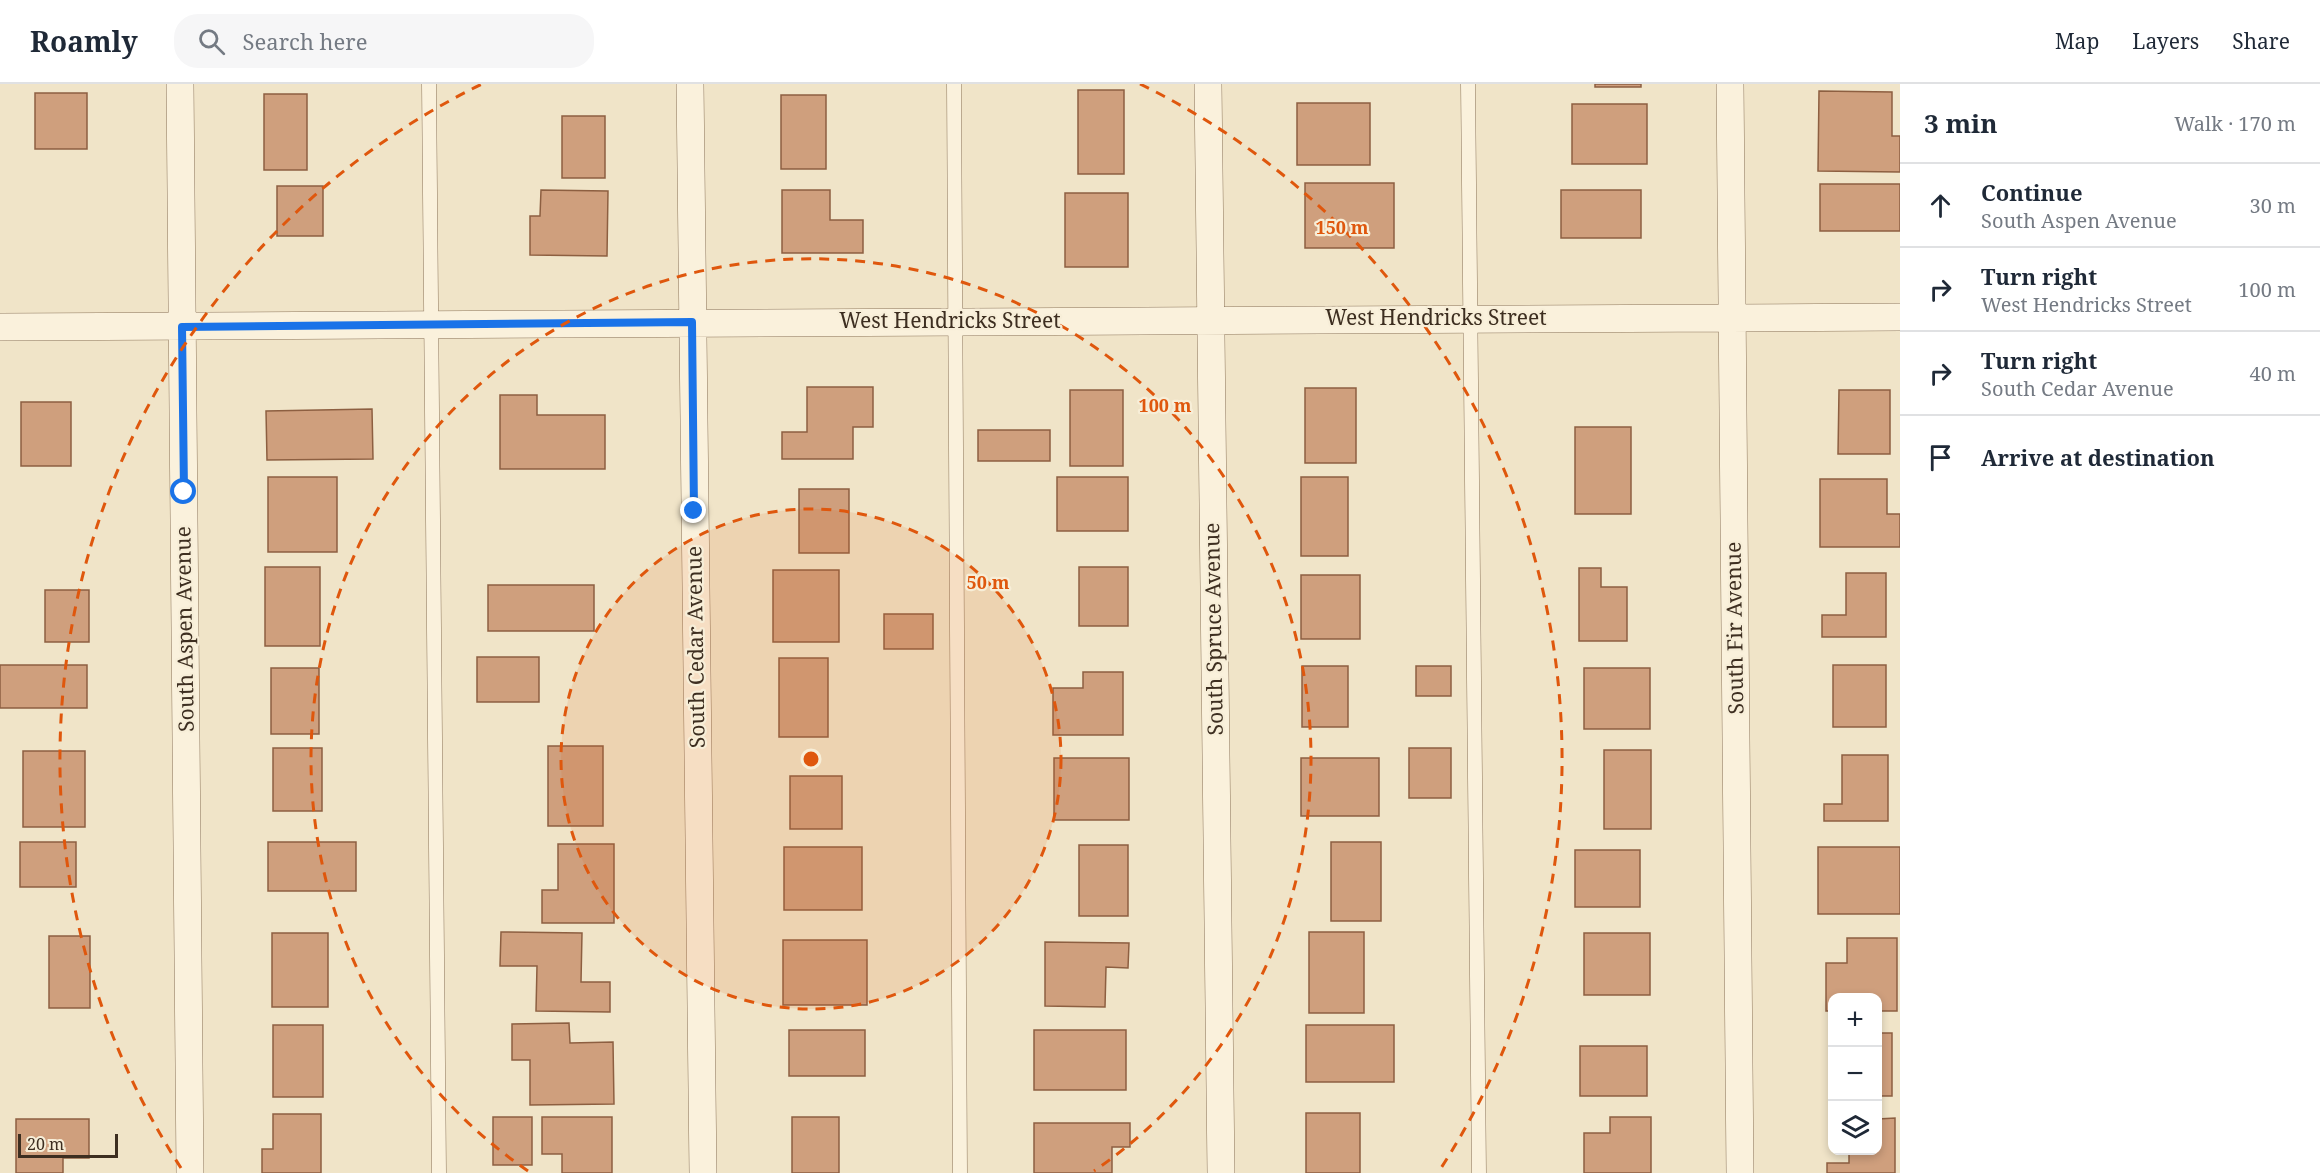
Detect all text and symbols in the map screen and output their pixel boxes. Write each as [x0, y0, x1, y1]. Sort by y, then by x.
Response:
search box [174, 14, 594, 68]
text: Roamly [30, 22, 138, 60]
icon: search [195, 25, 228, 58]
text: Search here [243, 26, 367, 56]
text: Map [2055, 27, 2099, 55]
text: Layers [2132, 27, 2199, 55]
text: Share [2232, 27, 2290, 55]
text: 3 min [1924, 105, 1998, 141]
text: Walk · 170 m [2174, 110, 2296, 137]
text: Continue [1981, 177, 2083, 207]
icon: ahead [1924, 189, 1957, 222]
text: 30 m [2250, 192, 2296, 219]
text: South Aspen Avenue [1981, 207, 2177, 234]
text: 150 m [1316, 215, 1369, 239]
text: Turn right [1981, 261, 2097, 291]
icon: right [1924, 273, 1957, 306]
text: 100 m [2238, 276, 2296, 303]
text: West Hendricks Street [1981, 291, 2192, 318]
street label: West Hendricks Street [1325, 303, 1547, 331]
street label: West Hendricks Street [839, 306, 1061, 334]
text: Turn right [1981, 345, 2097, 375]
icon: right [1924, 357, 1957, 390]
text: 40 m [2250, 360, 2296, 387]
text: South Cedar Avenue [1981, 375, 2174, 402]
text: 100 m [1139, 393, 1192, 417]
icon: arrive [1924, 441, 1957, 474]
text: Arrive at destination [1981, 442, 2215, 472]
route start [170, 478, 196, 504]
route end [680, 497, 706, 523]
street label: South Spruce Avenue [1197, 522, 1229, 736]
street label: South Aspen Avenue [168, 526, 200, 732]
street label: South Fir Avenue [1718, 541, 1750, 715]
street label: South Cedar Avenue [679, 546, 711, 748]
text: 50 m [967, 570, 1010, 594]
centre of rings [801, 749, 821, 769]
map controls [1828, 993, 1882, 1155]
button: + [1828, 993, 1882, 1047]
button: − [1828, 1047, 1882, 1101]
button: layers [1828, 1101, 1882, 1155]
scale bar [18, 1131, 118, 1158]
text: 20 m [27, 1133, 64, 1155]

